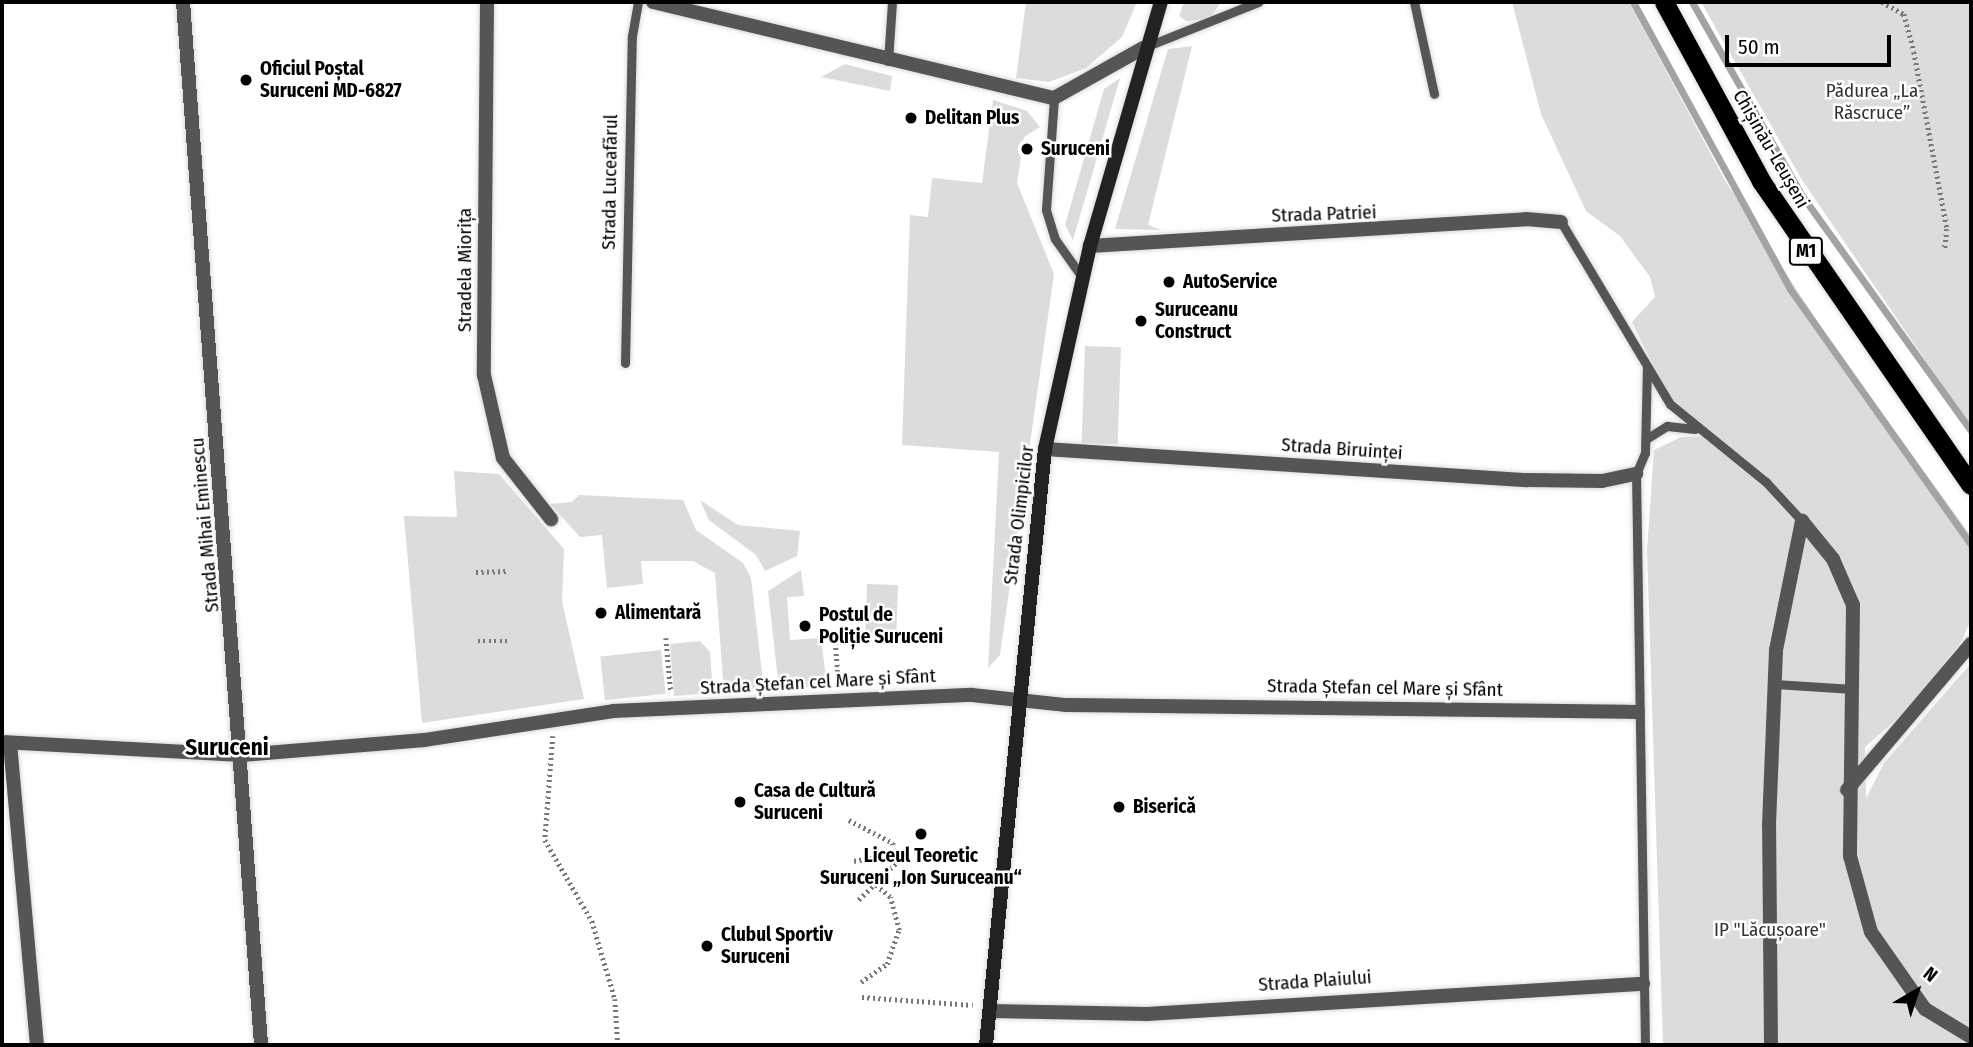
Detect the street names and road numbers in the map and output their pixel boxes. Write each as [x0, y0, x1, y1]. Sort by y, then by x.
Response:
street label: Chișinău-Leușeni [1728, 86, 1814, 212]
street label: Strada Luceafărul [597, 114, 623, 250]
street label: Strada Patriei [1271, 201, 1377, 227]
street label: Stradela Miorița [454, 208, 476, 332]
road number: M1 [1788, 236, 1824, 265]
street label: Strada Biruinței [1281, 433, 1403, 465]
street label: Strada Mihai Eminescu [186, 437, 224, 613]
street label: Strada Olimpicilor [999, 444, 1039, 586]
street label: Strada Ștefan cel Mare și Sfânt [700, 664, 936, 700]
street label: Strada Ștefan cel Mare și Sfânt [1267, 675, 1503, 701]
street label: Strada Plaiului [1258, 966, 1372, 996]

